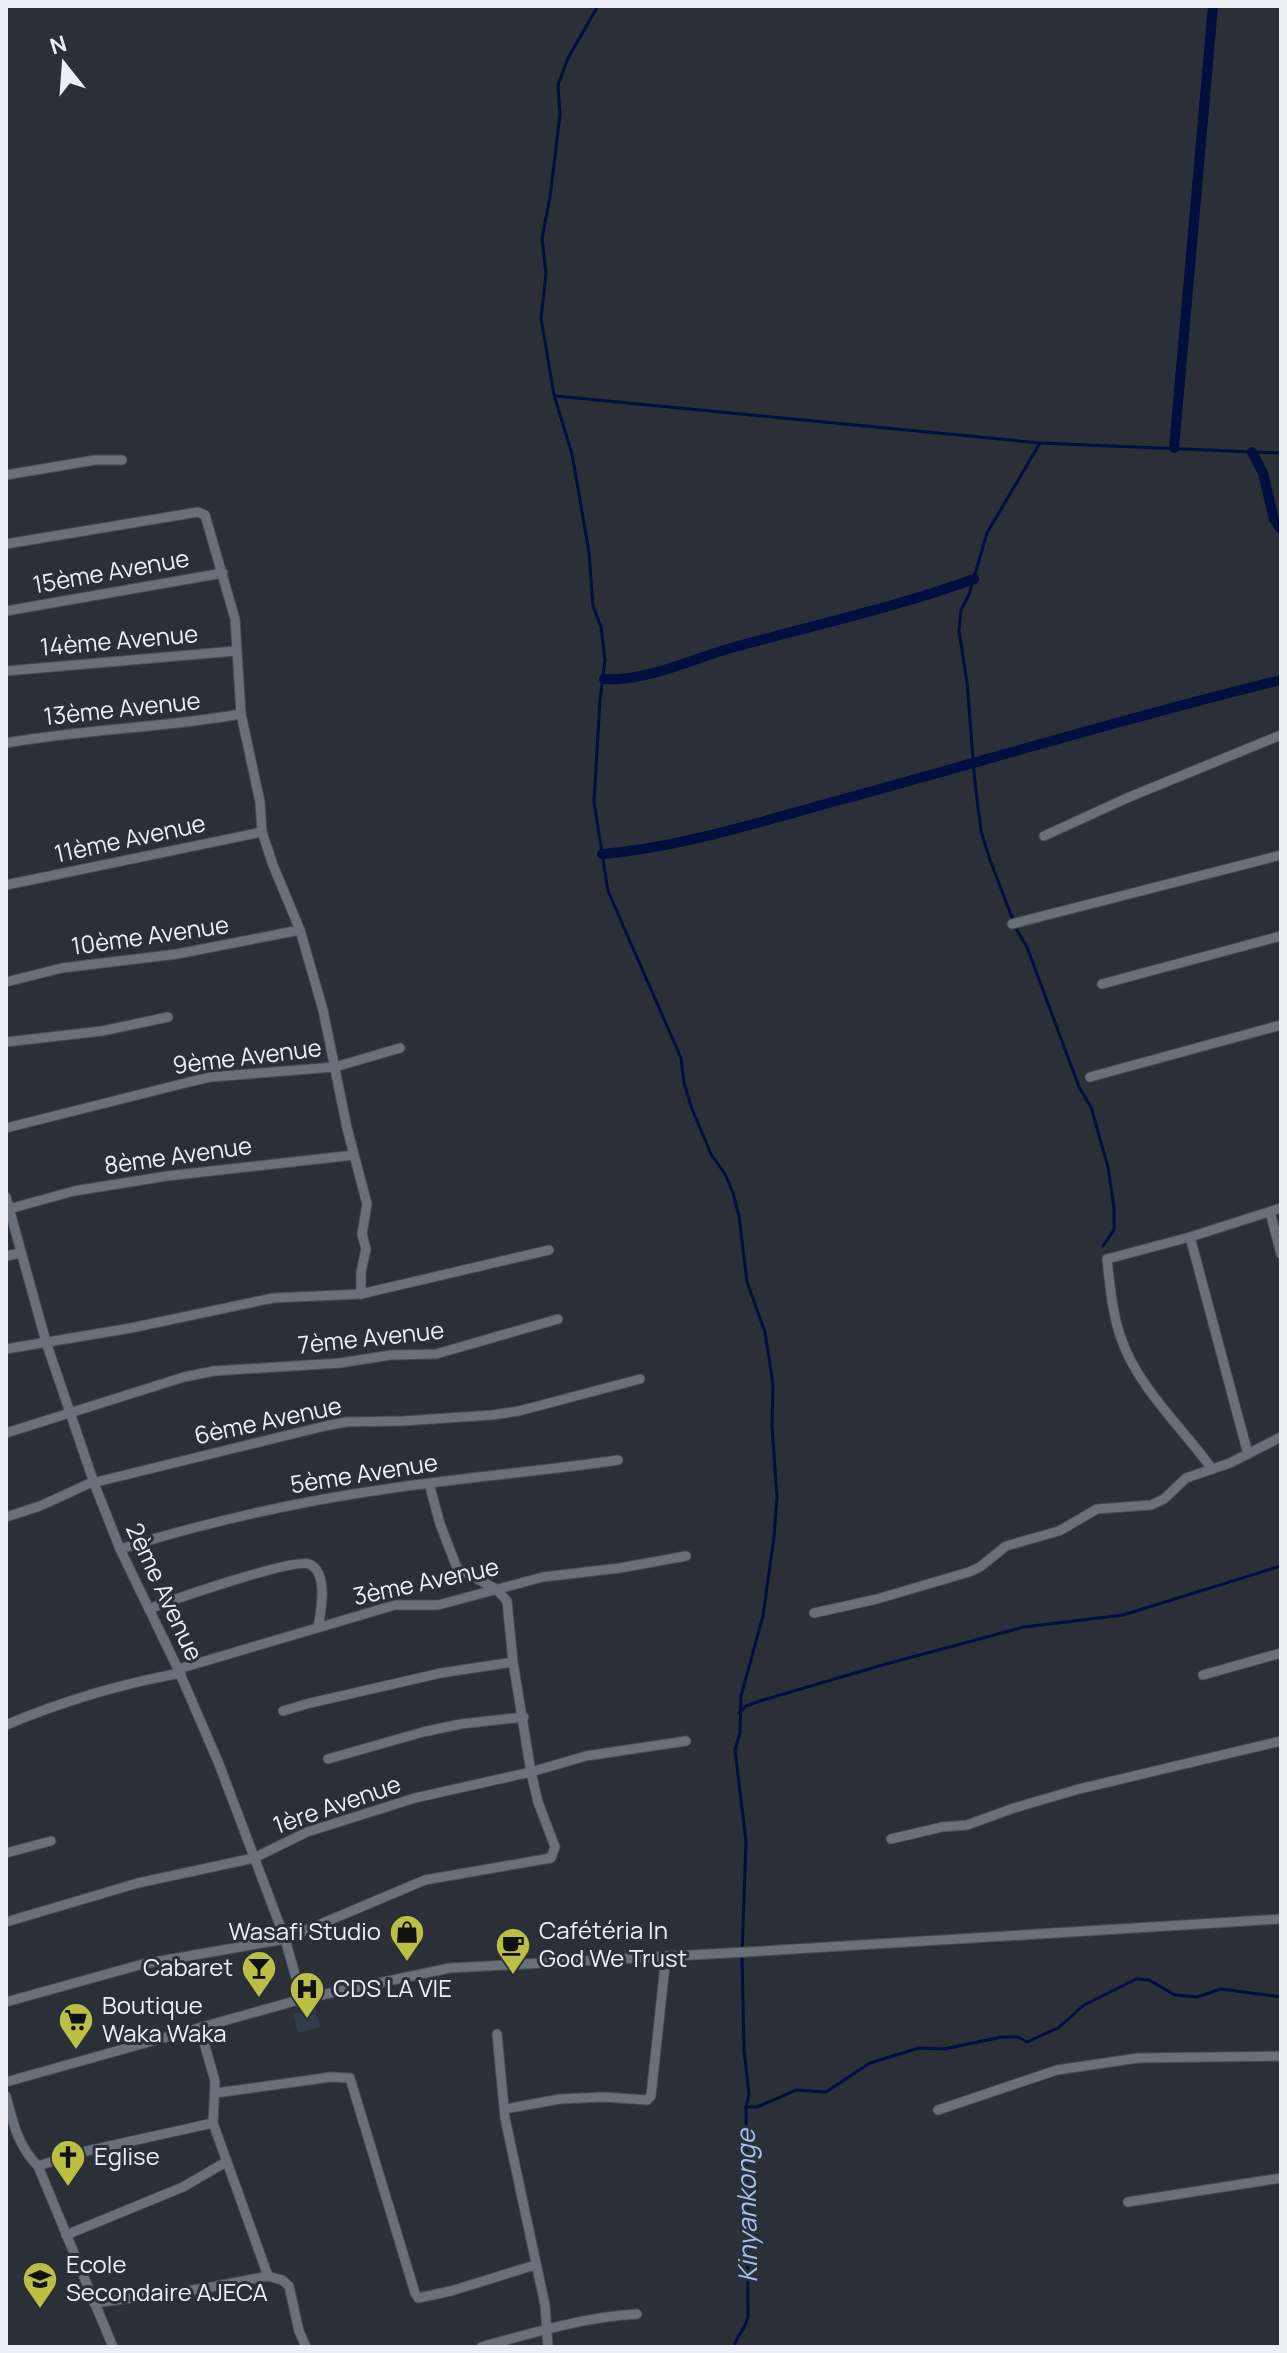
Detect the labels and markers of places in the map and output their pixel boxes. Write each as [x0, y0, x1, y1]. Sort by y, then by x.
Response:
shop icon: Wasafi Studio [388, 1913, 426, 1963]
place label: Cafétéria In God We Trust [539, 1913, 687, 1974]
place label: Wasafi Studio [228, 1914, 381, 1947]
cafe icon: Cafétéria In God We Trust [494, 1926, 532, 1976]
bar icon: Cabaret [240, 1949, 278, 1999]
place label: Cabaret [143, 1950, 233, 1983]
hospital icon: CDS LA VIE [288, 1970, 326, 2020]
place label: CDS LA VIE [333, 1971, 452, 2004]
place label: Boutique Waka Waka [102, 1988, 227, 2049]
supermarket icon: Boutique Waka Waka [57, 2001, 95, 2051]
church icon: Eglise [49, 2138, 87, 2188]
place label: Eglise [94, 2139, 160, 2172]
place label: Ecole Secondaire AJECA [66, 2247, 268, 2308]
school or university icon: Ecole Secondaire AJECA [21, 2260, 59, 2310]

